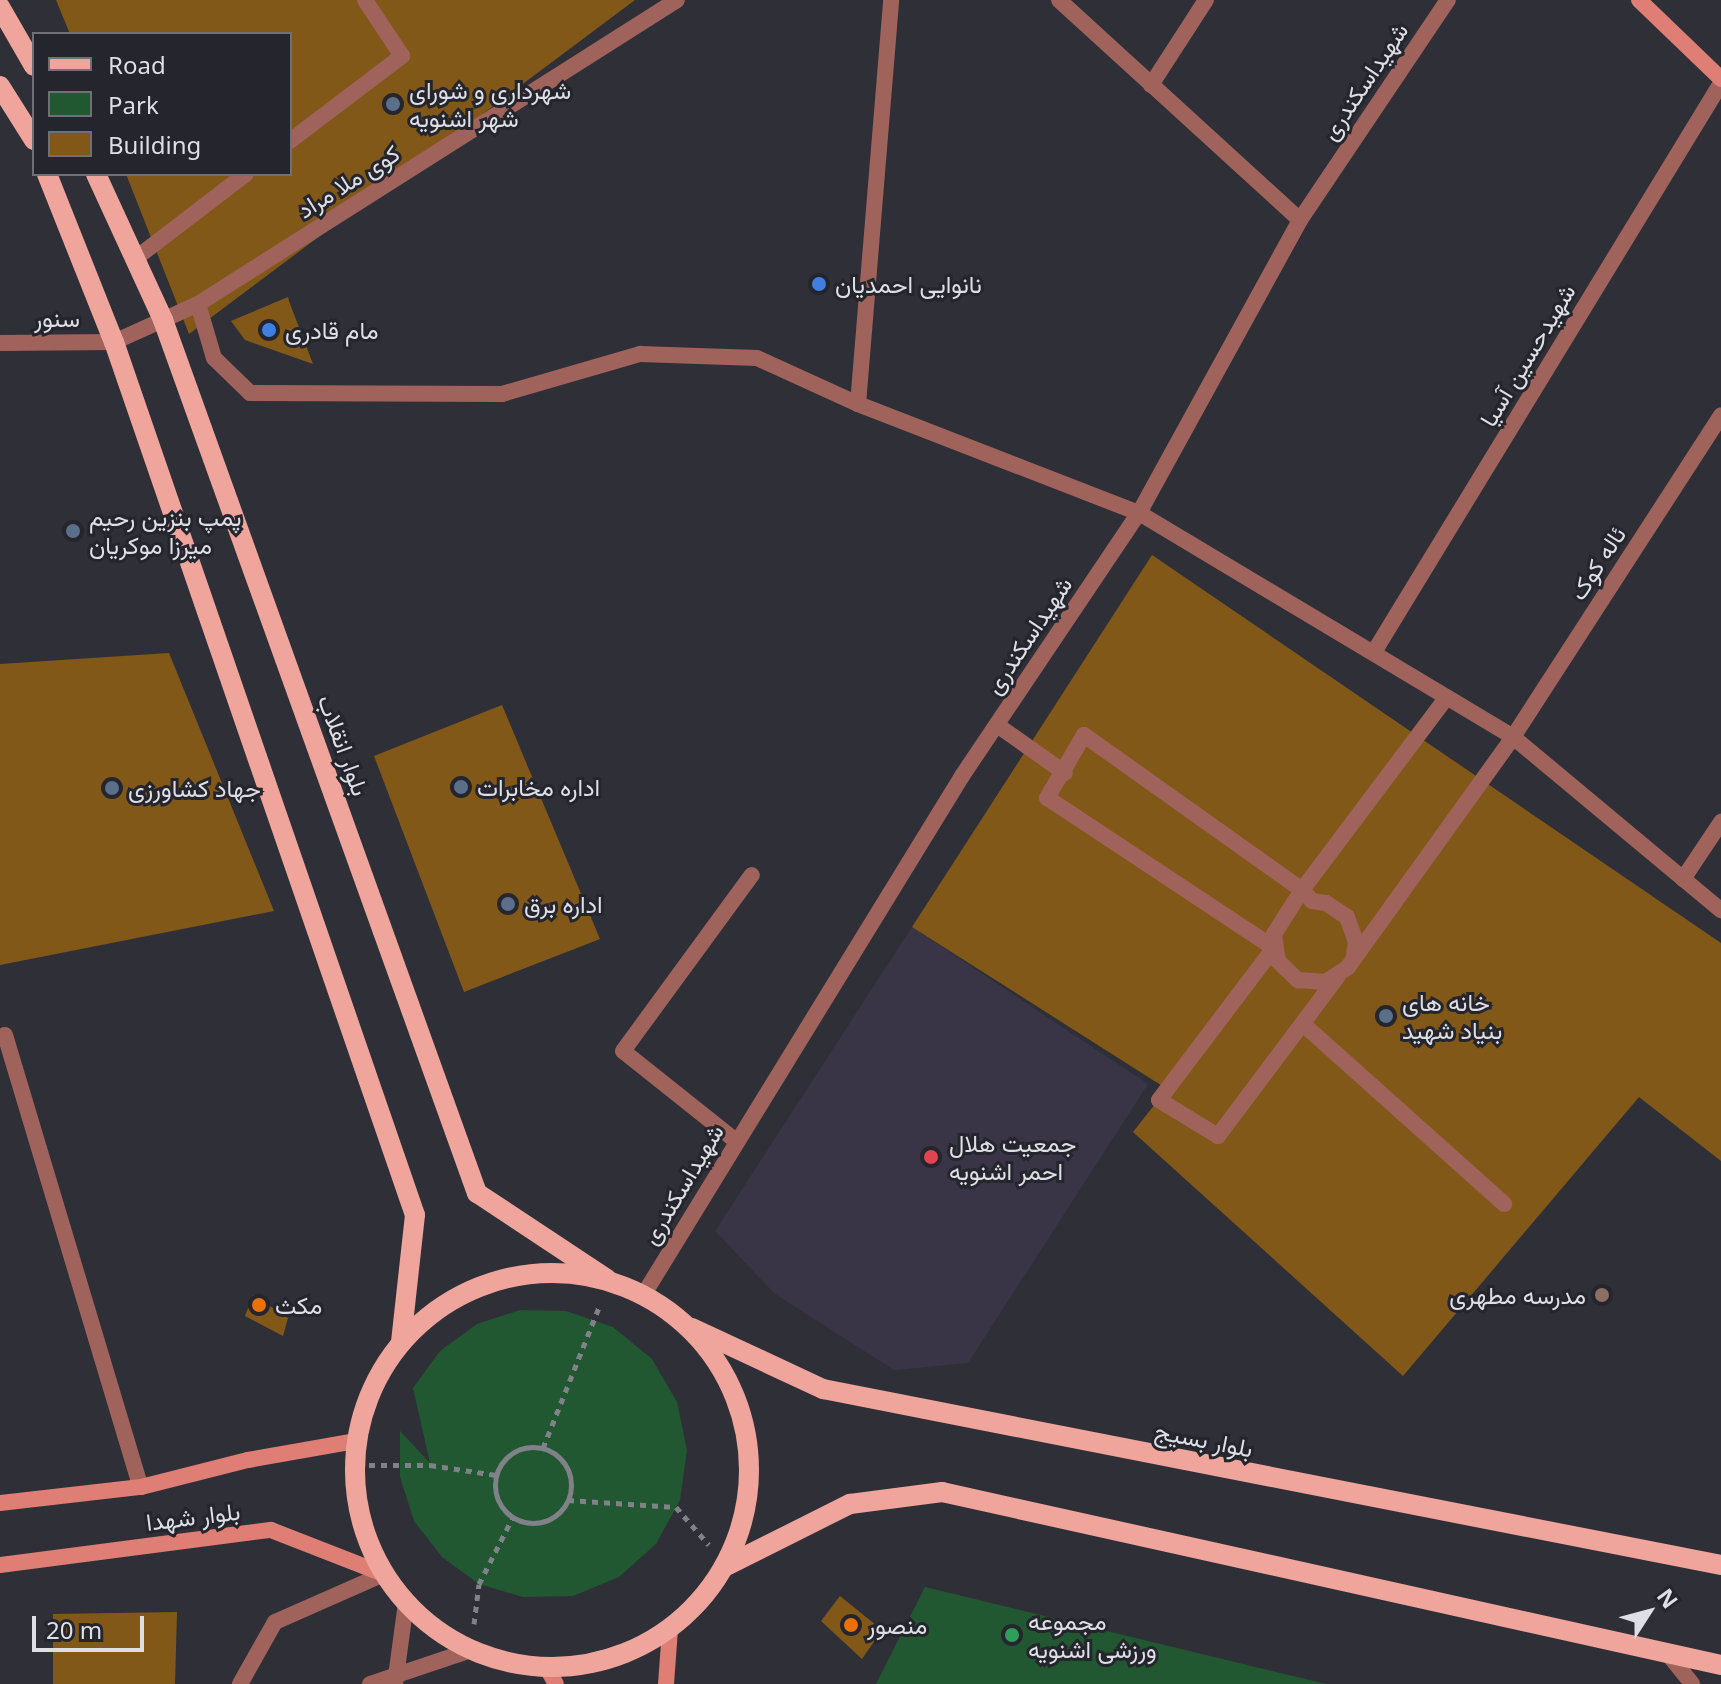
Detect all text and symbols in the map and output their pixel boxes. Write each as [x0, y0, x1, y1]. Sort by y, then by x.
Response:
street label: شهیداسکندری [1314, 17, 1414, 145]
legend [32, 32, 292, 176]
text: Road [108, 48, 166, 81]
place label: شهرداری و شورای شهر اشنویه [409, 76, 571, 132]
text: Park [108, 88, 159, 121]
marker: شهرداری و شورای شهر اشنویه [384, 95, 402, 113]
text: Building [108, 128, 201, 161]
street label: کوی ملا مراد [291, 138, 405, 224]
place label: نانوایی احمدیان [835, 270, 982, 298]
marker: نانوایی احمدیان [810, 275, 828, 293]
street label: شهیدحسین آسیا [1473, 278, 1581, 432]
street label: سنور [34, 304, 80, 332]
place label: مام قادری [285, 316, 378, 344]
marker: مام قادری [260, 321, 278, 339]
place label: پمپ بنزین رحیم میرزا موکریان [89, 503, 241, 559]
street label: ئاله کوک [1563, 521, 1631, 605]
marker: پمپ بنزین رحیم میرزا موکریان [64, 522, 82, 540]
street label: شهیداسکندری [978, 571, 1078, 699]
street label: بلوار انقلاب [312, 691, 376, 799]
place label: اداره مخابرات [477, 773, 600, 801]
place label: جهاد کشاورزی [128, 774, 261, 802]
marker: اداره مخابرات [452, 778, 470, 796]
marker: جهاد کشاورزی [103, 779, 121, 797]
place label: اداره برق [524, 890, 603, 918]
marker: اداره برق [499, 895, 517, 913]
place label: خانه های بنیاد شهید [1402, 988, 1502, 1044]
marker: خانه های بنیاد شهید [1377, 1007, 1395, 1025]
street label: شهیداسکندری [635, 1119, 729, 1249]
place label: جمعیت هلال احمر اشنویه [949, 1129, 1076, 1185]
marker: جمعیت هلال احمر اشنویه [920, 1146, 942, 1168]
place label: مدرسه مطهری [1449, 1281, 1586, 1309]
marker: مدرسه مطهری [1593, 1286, 1611, 1304]
place label: مکث [275, 1291, 322, 1319]
marker: مکث [250, 1296, 268, 1314]
street label: بلوار بسیج [1153, 1415, 1255, 1463]
street label: بلوار شهدا [144, 1496, 242, 1536]
north arrow [1609, 1572, 1689, 1652]
text: N [1651, 1582, 1686, 1614]
scale bar [36, 1600, 148, 1650]
place label: مجموعه ورزشی اشنویه [1028, 1607, 1157, 1663]
place label: منصور [867, 1611, 927, 1639]
text: 20 m [46, 1613, 102, 1646]
marker: منصور [842, 1616, 860, 1634]
marker: مجموعه ورزشی اشنویه [1003, 1626, 1021, 1644]

